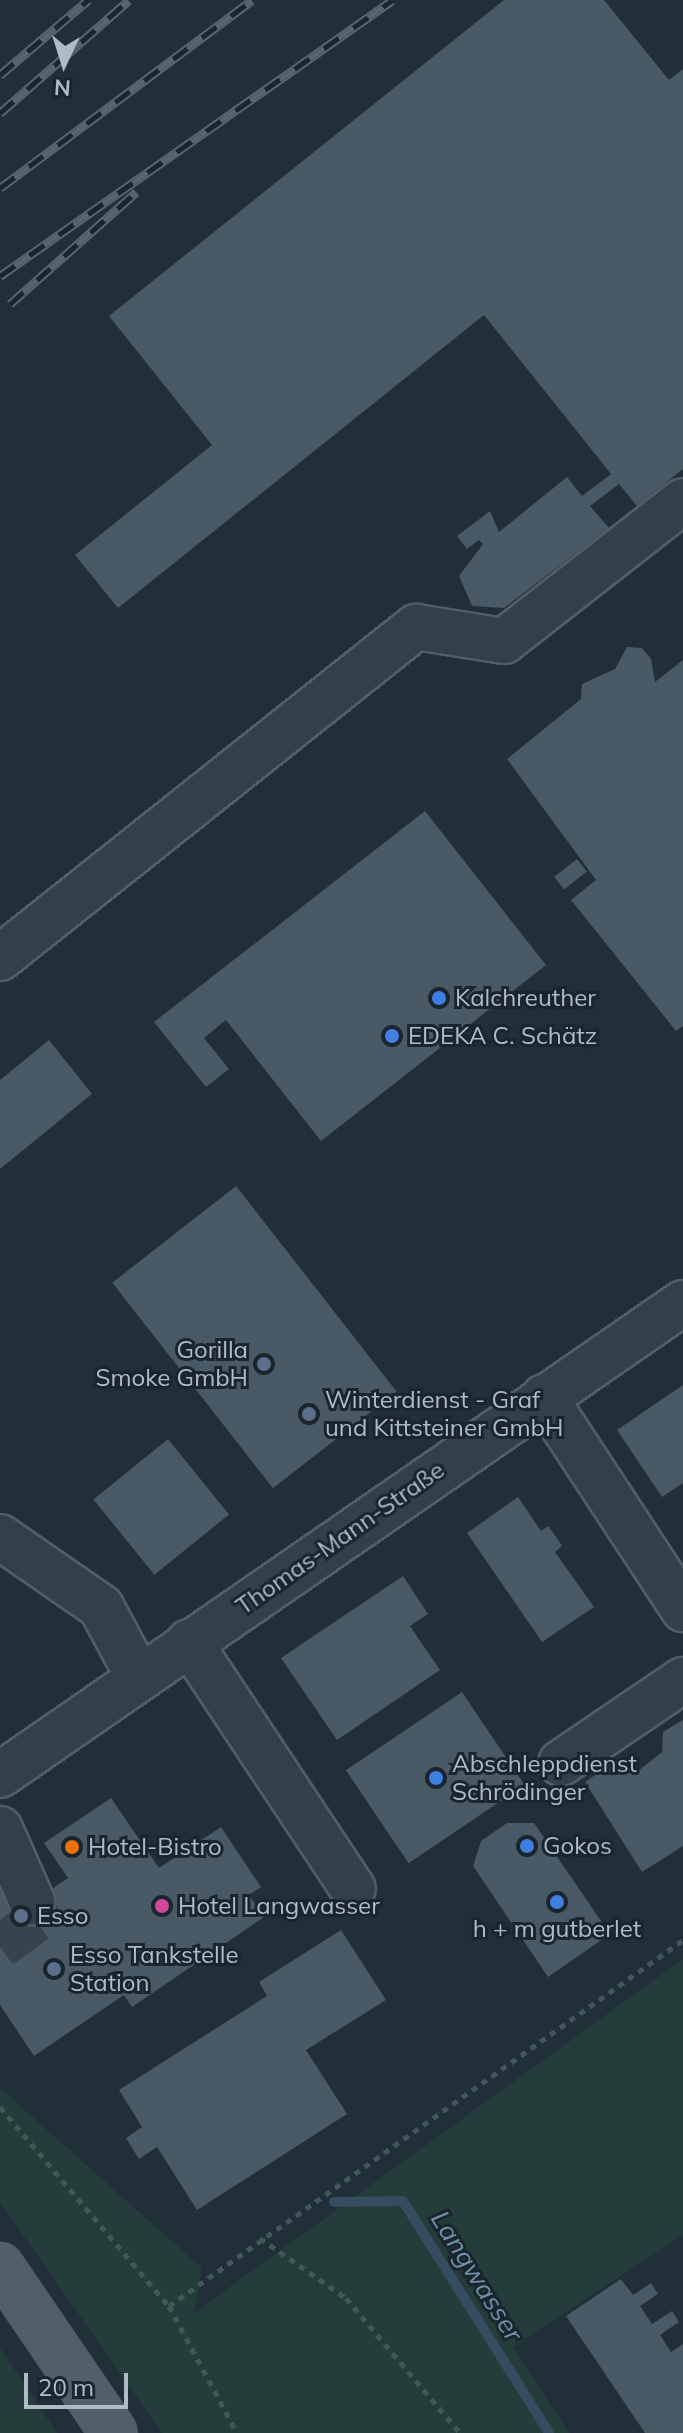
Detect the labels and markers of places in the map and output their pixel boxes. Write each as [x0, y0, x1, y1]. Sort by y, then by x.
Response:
place label: Kalchreuther [455, 984, 596, 1012]
marker: Kalchreuther [430, 989, 448, 1007]
place label: EDEKA C. Schätz [408, 1022, 597, 1050]
marker: EDEKA C. Schätz [383, 1027, 401, 1045]
place label: Gorilla Smoke GmbH [95, 1336, 248, 1392]
marker: Gorilla Smoke GmbH [255, 1355, 273, 1373]
place label: Winterdienst - Graf und Kittsteiner GmbH [325, 1386, 563, 1442]
marker: Winterdienst - Graf und Kittsteiner GmbH [300, 1405, 318, 1423]
place label: Abschleppdienst Schrödinger [452, 1750, 637, 1806]
marker: Abschleppdienst Schrödinger [427, 1769, 445, 1787]
place label: Gokos [543, 1832, 612, 1860]
place label: Hotel-Bistro [88, 1833, 222, 1861]
marker: Gokos [518, 1837, 536, 1855]
marker: Hotel-Bistro [63, 1838, 81, 1856]
place label: Hotel Langwasser [178, 1892, 380, 1920]
marker: h + m gutberlet [548, 1893, 566, 1911]
marker: Hotel Langwasser [153, 1897, 171, 1915]
place label: Esso [37, 1902, 88, 1930]
marker: Esso [12, 1907, 30, 1925]
place label: h + m gutberlet [473, 1915, 641, 1943]
place label: Esso Tankstelle Station [70, 1941, 239, 1997]
marker: Esso Tankstelle Station [45, 1960, 63, 1978]

